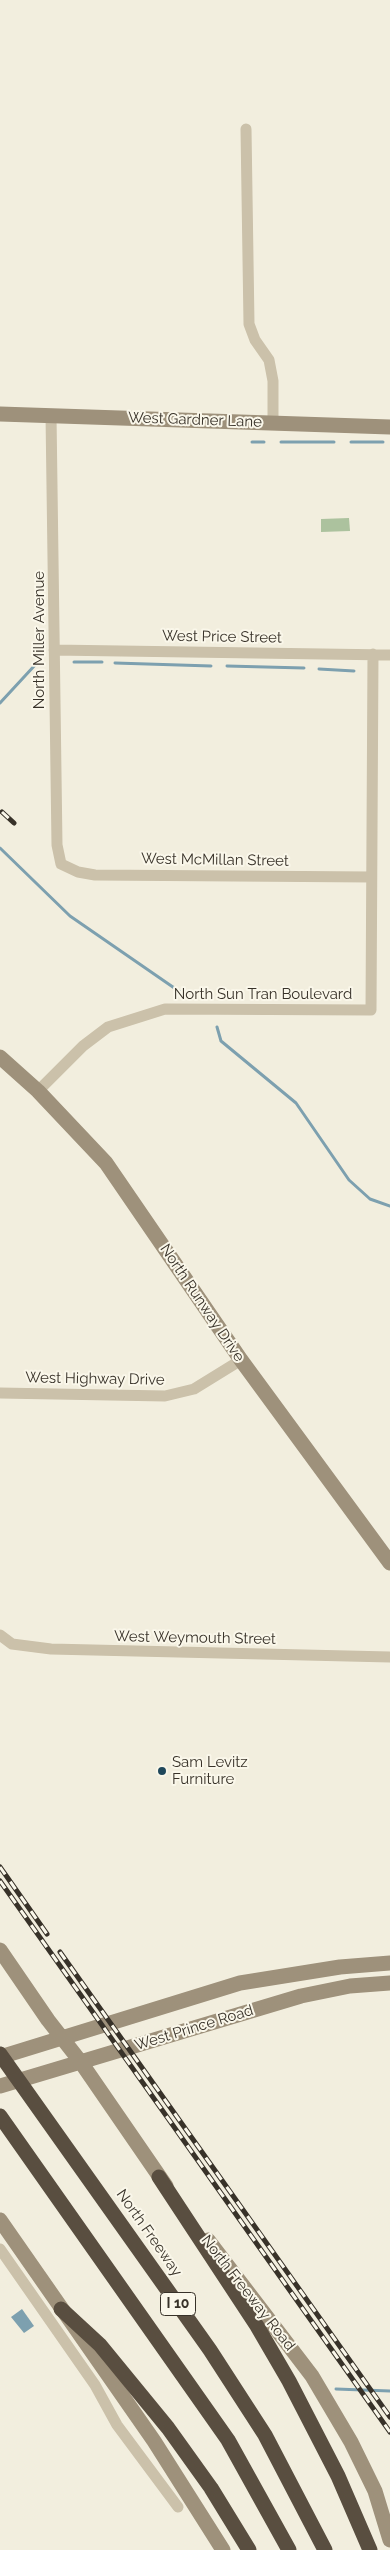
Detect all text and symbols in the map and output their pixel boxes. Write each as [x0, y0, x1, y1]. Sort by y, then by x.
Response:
street label: West Gardner Lane [128, 409, 262, 431]
street label: North Miller Avenue [30, 571, 48, 709]
street label: West Price Street [162, 627, 282, 647]
street label: West McMillan Street [141, 850, 289, 870]
street label: North Sun Tran Boulevard [174, 985, 352, 1003]
street label: North Runway Drive [156, 1241, 248, 1365]
street label: West Highway Drive [25, 1369, 165, 1389]
street label: West Weymouth Street [114, 1628, 276, 1648]
place label: Sam Levitz Furniture [172, 1753, 248, 1788]
marker: Sam Levitz Furniture [156, 1765, 168, 1777]
street label: West Prince Road [133, 2001, 255, 2055]
street label: North Freeway [112, 2186, 186, 2280]
street label: North Freeway Road [197, 2232, 299, 2354]
road number: I 10 [160, 2292, 196, 2316]

